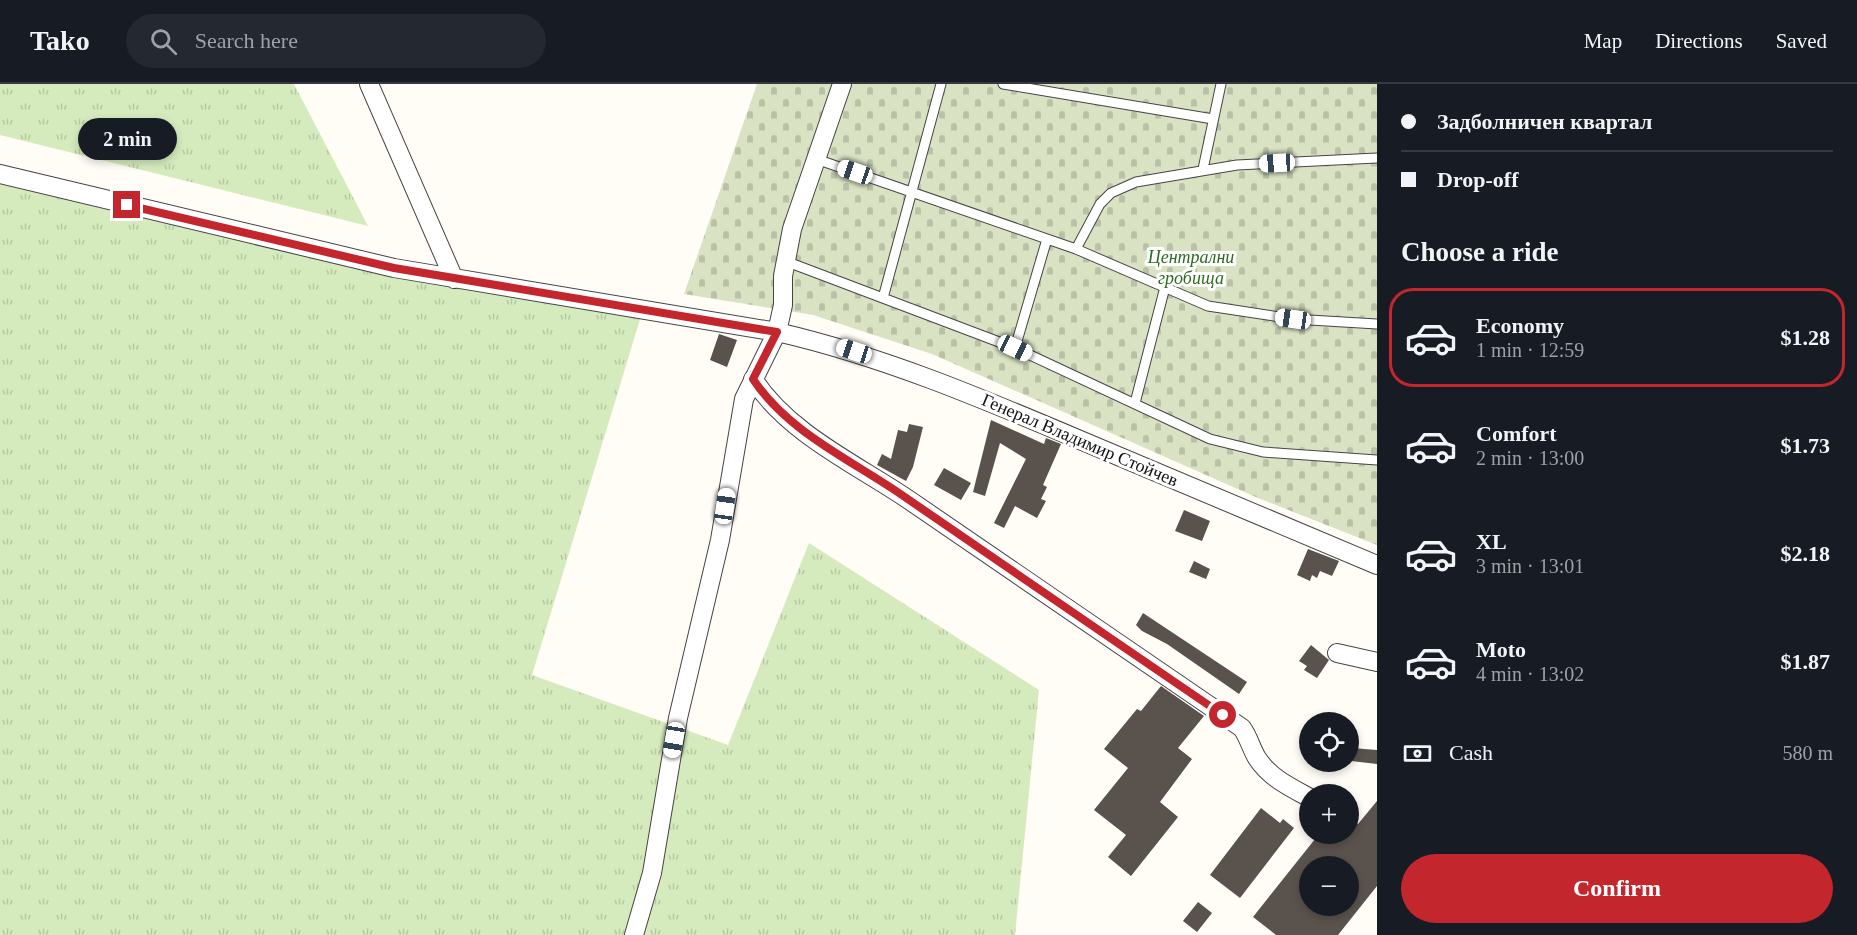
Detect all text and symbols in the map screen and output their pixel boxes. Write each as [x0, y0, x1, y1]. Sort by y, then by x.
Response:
search box [126, 14, 546, 68]
text: Tako [30, 25, 90, 56]
icon: search [147, 25, 180, 58]
text: Search here [195, 28, 298, 53]
text: Map [1584, 29, 1622, 53]
text: Directions [1655, 29, 1743, 53]
text: Saved [1776, 29, 1827, 53]
text: Задболничен квартал [1437, 109, 1652, 134]
callout: 2 min [78, 118, 176, 160]
text: 2 min [103, 128, 152, 150]
car [1259, 153, 1295, 173]
car [835, 158, 875, 186]
text: Drop-off [1437, 167, 1518, 192]
route end [113, 191, 140, 218]
text: Choose a ride [1401, 237, 1559, 267]
park label: Централни гробища [1147, 247, 1234, 288]
car [1274, 308, 1312, 330]
icon: car [1404, 311, 1458, 365]
text: Economy [1476, 313, 1564, 338]
text: $1.28 [1781, 325, 1830, 350]
car [995, 332, 1035, 364]
car [834, 337, 874, 365]
text: 1 min · 12:59 [1476, 339, 1584, 361]
street label: Генерал Владимир Стойчев [979, 390, 1181, 490]
icon: car [1404, 419, 1458, 473]
text: Comfort [1476, 421, 1557, 446]
text: $1.73 [1781, 433, 1830, 458]
text: 2 min · 13:00 [1476, 447, 1584, 469]
car [714, 487, 736, 525]
icon: car [1404, 527, 1458, 581]
text: XL [1476, 529, 1507, 554]
text: $2.18 [1781, 541, 1830, 566]
text: 3 min · 13:01 [1476, 555, 1584, 577]
icon: car [1404, 635, 1458, 689]
text: Moto [1476, 637, 1526, 662]
text: $1.87 [1781, 649, 1830, 674]
text: 4 min · 13:02 [1476, 663, 1584, 685]
route start [1209, 701, 1236, 728]
map controls [1299, 712, 1359, 916]
button: locate [1299, 712, 1359, 772]
car [662, 721, 686, 759]
icon: cash [1401, 737, 1434, 770]
text: Cash [1449, 740, 1493, 765]
text: 580 m [1782, 742, 1833, 764]
button: + [1299, 784, 1359, 844]
button: Confirm [1401, 854, 1833, 923]
button: − [1299, 856, 1359, 916]

